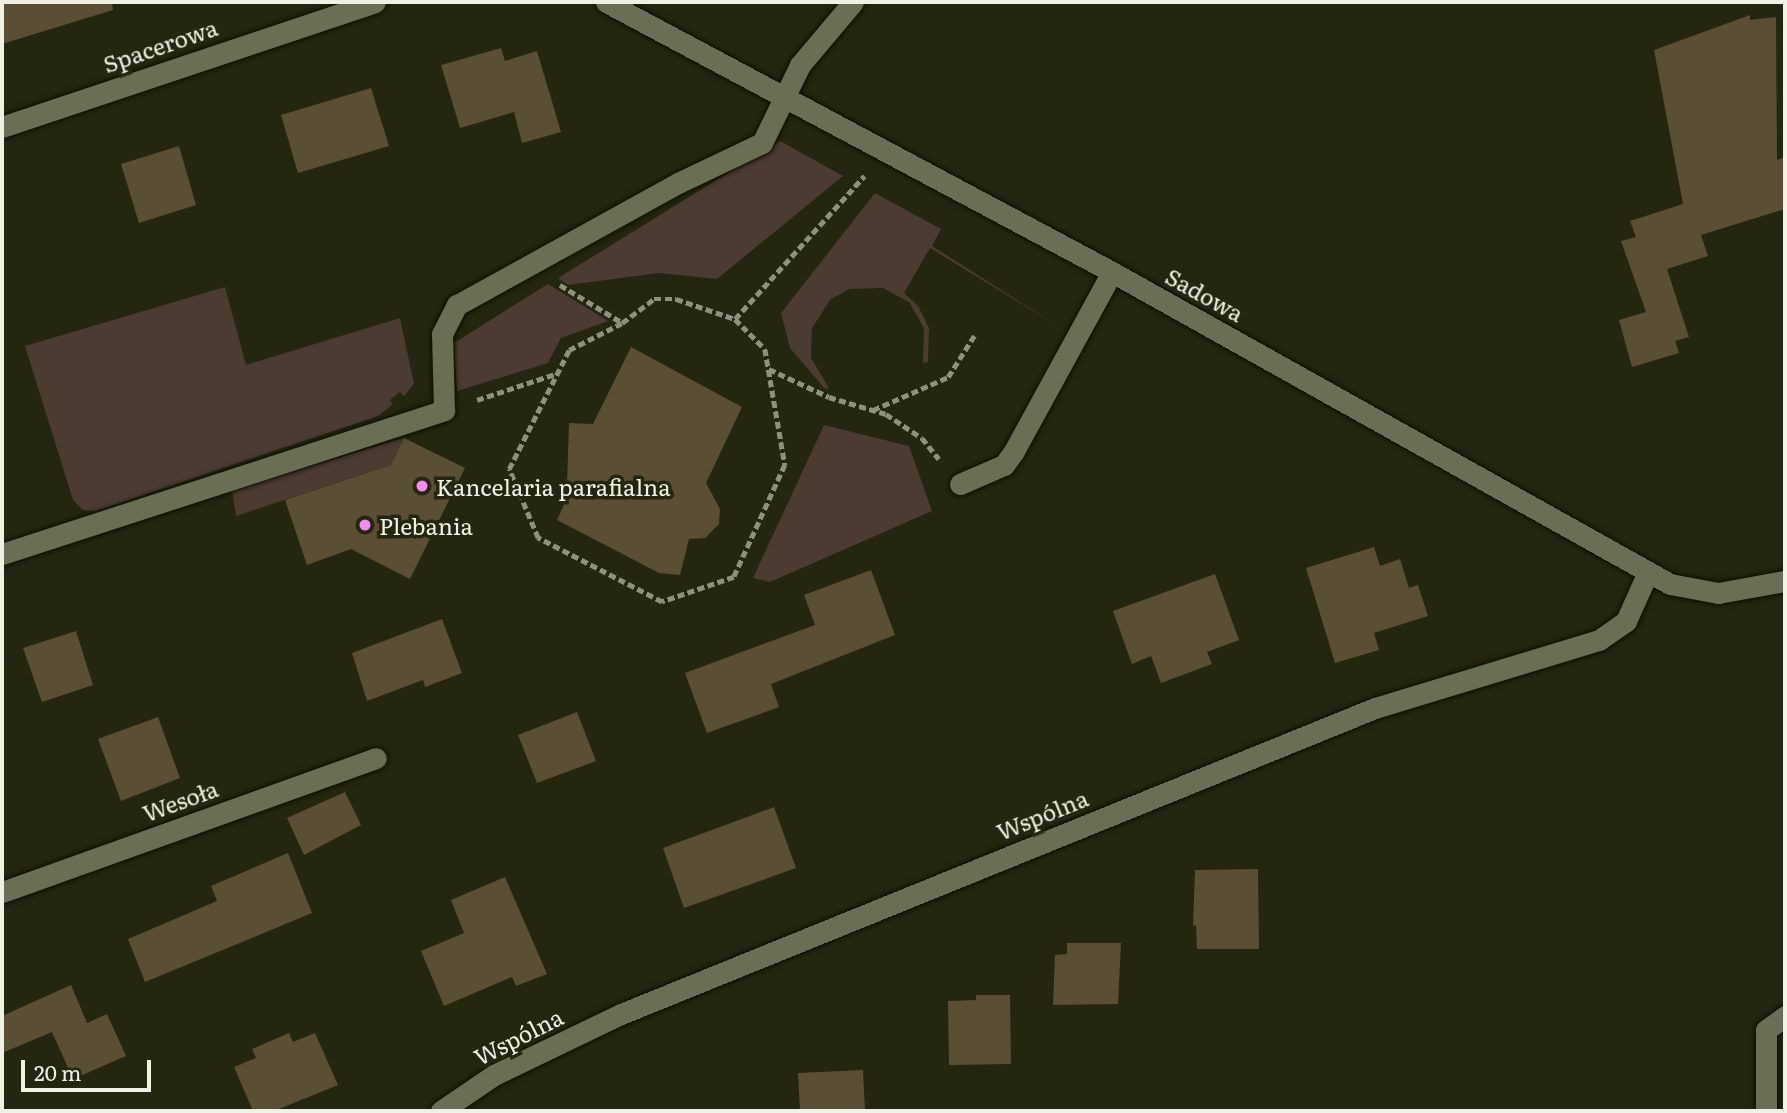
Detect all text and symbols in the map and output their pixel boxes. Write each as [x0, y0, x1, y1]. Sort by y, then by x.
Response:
street label: Spacerowa [99, 13, 221, 77]
street label: Sadowa [1161, 261, 1249, 327]
place label: Kancelaria parafialna [436, 472, 671, 500]
marker: Kancelaria parafialna [414, 478, 430, 494]
place label: Plebania [379, 511, 473, 539]
marker: Plebania [357, 517, 373, 533]
street label: Wesoła [139, 774, 221, 826]
street label: Wspólna [992, 783, 1092, 845]
street label: Wspólna [469, 1002, 567, 1070]
scale bar [24, 1046, 154, 1090]
text: 20 m [34, 1056, 81, 1087]

